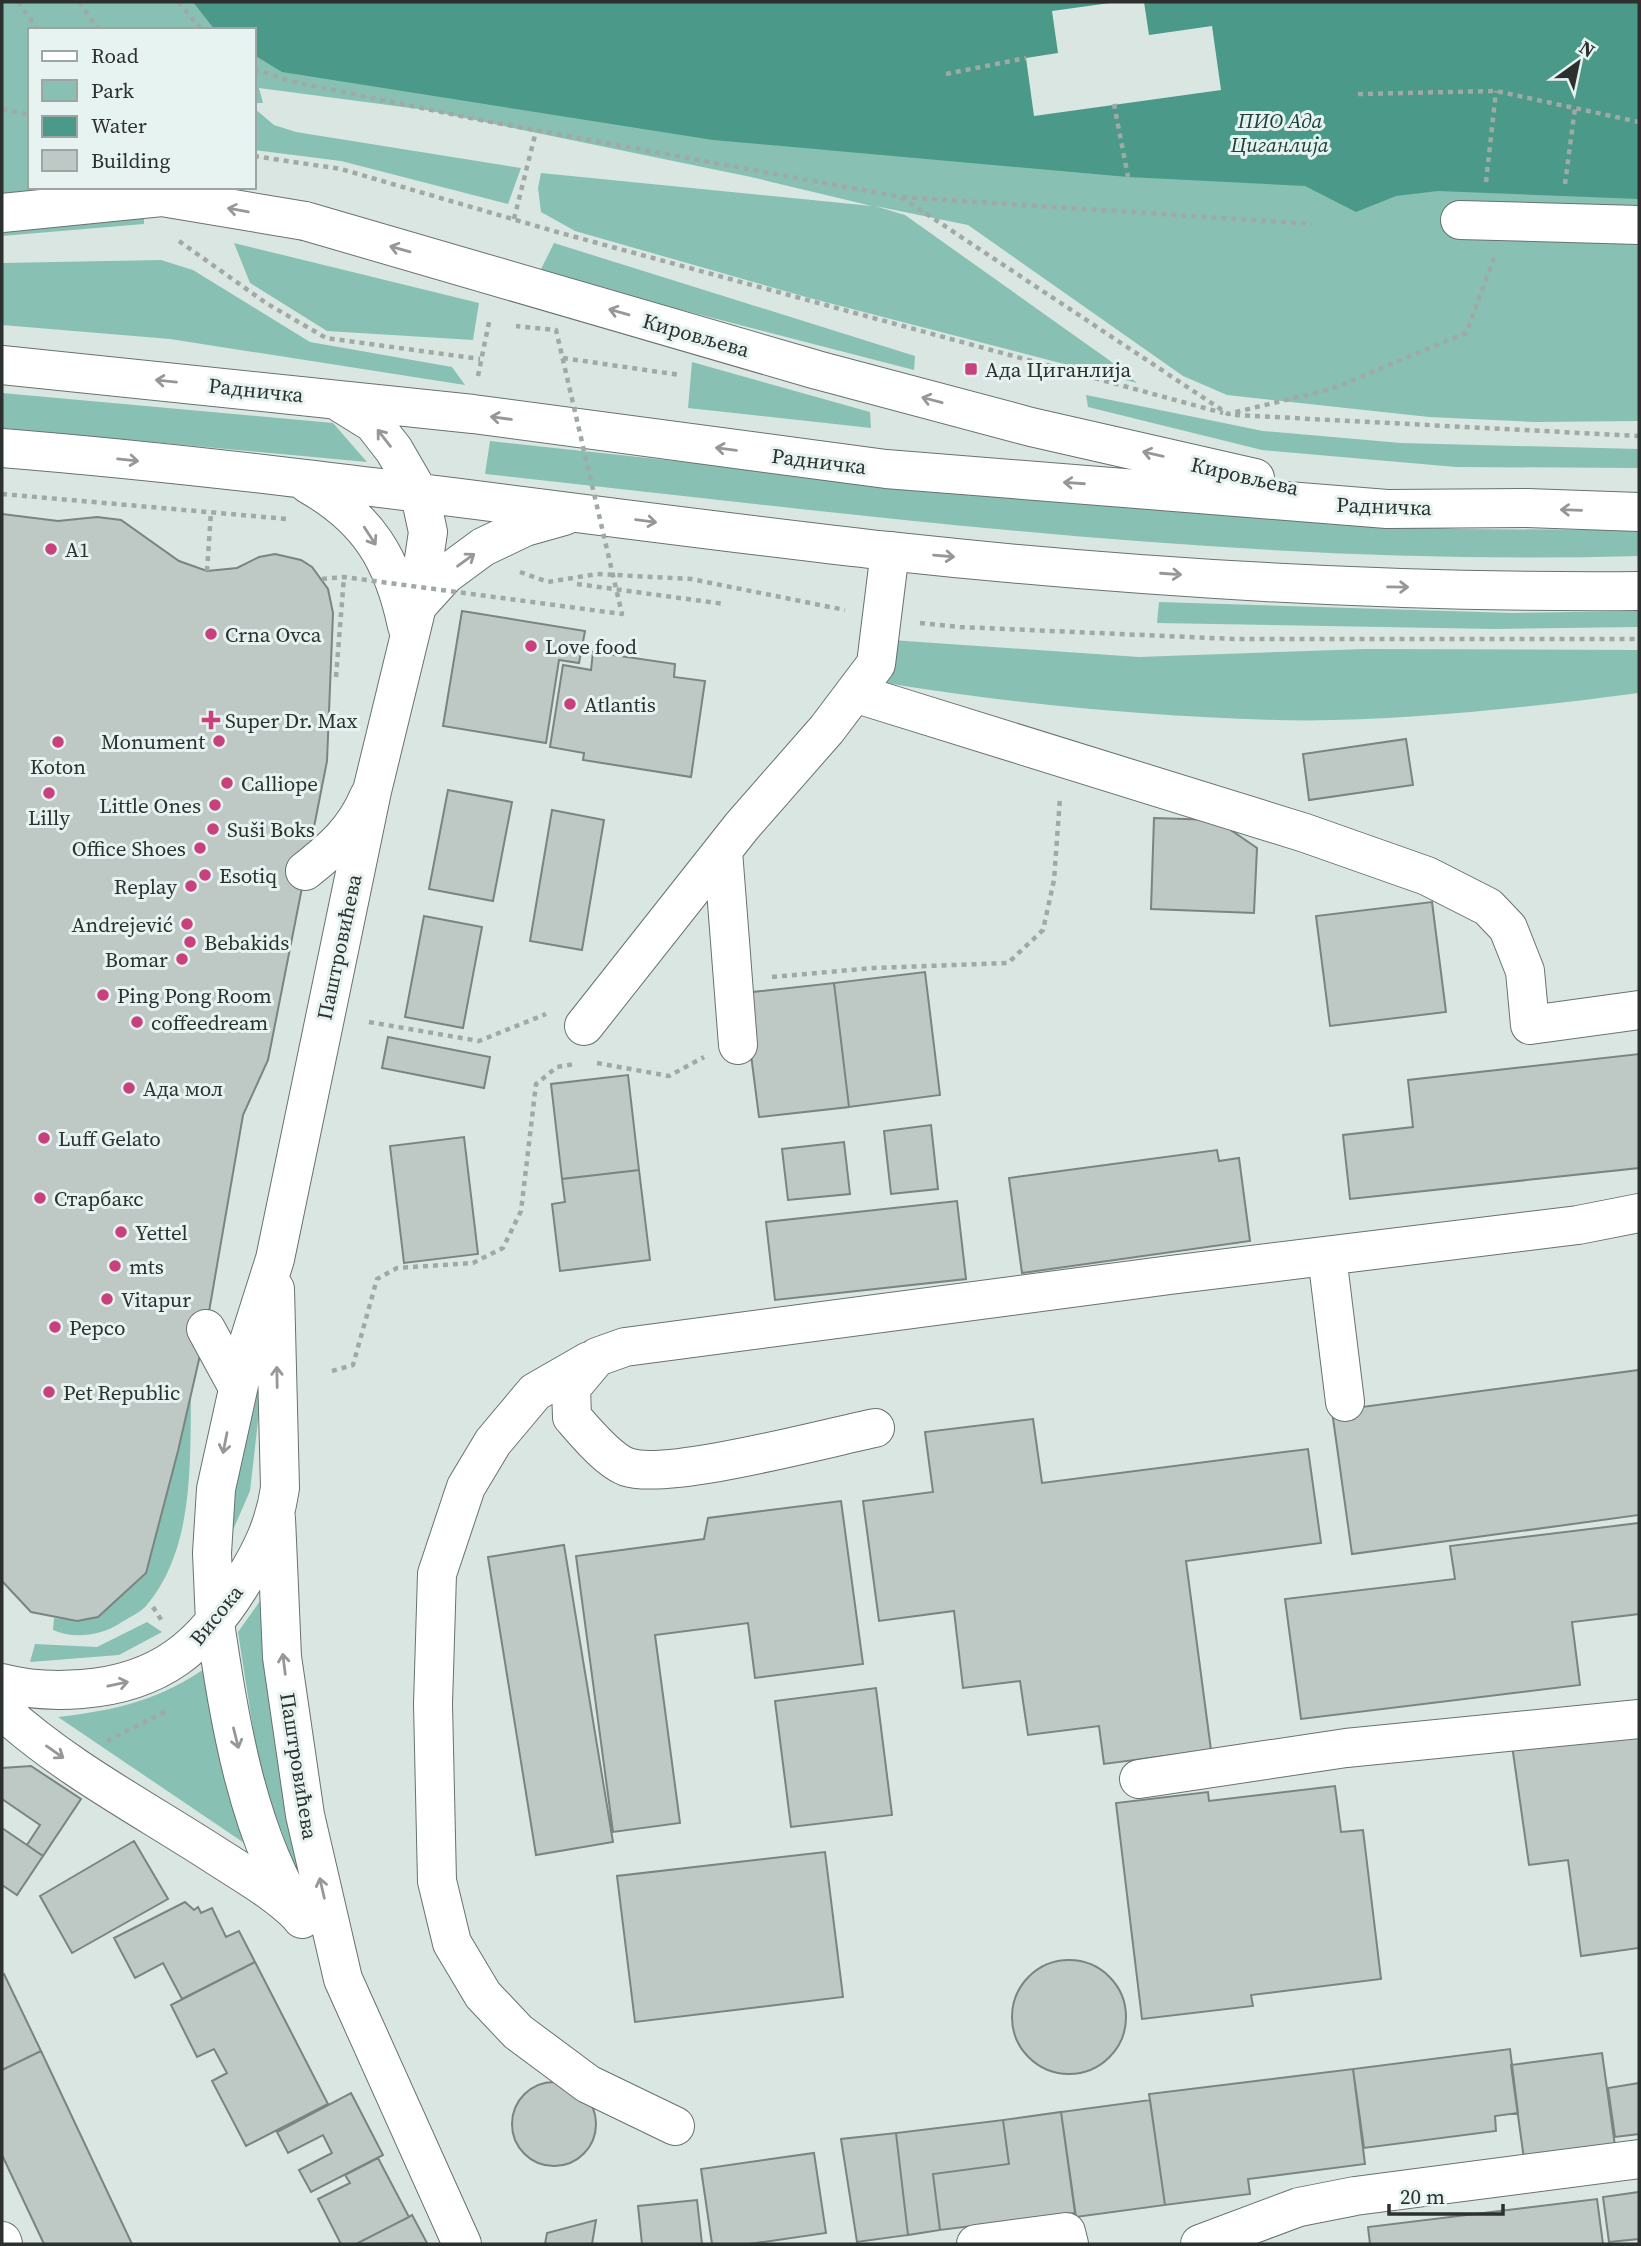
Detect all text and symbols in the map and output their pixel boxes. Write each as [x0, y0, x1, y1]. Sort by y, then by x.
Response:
legend [28, 28, 256, 189]
north arrow [1543, 28, 1613, 98]
text: N [1574, 34, 1600, 64]
text: Road [91, 41, 139, 70]
text: Park [91, 76, 135, 105]
park label: ПИО Ада Циганлија [1230, 106, 1329, 159]
text: Water [91, 111, 147, 140]
text: Building [91, 146, 170, 175]
one-way arrow [227, 203, 249, 216]
one-way arrow [389, 242, 412, 255]
one-way arrow [608, 305, 630, 318]
street label: Кировљева [639, 306, 753, 364]
place label: Ада Циганлија [985, 355, 1132, 384]
marker: Ада Циганлија [963, 361, 979, 377]
street label: Радничка [207, 371, 305, 409]
one-way arrow [155, 375, 178, 388]
one-way arrow [921, 393, 944, 406]
one-way arrow [490, 411, 513, 424]
one-way arrow [377, 429, 392, 447]
street label: Радничка [770, 441, 868, 481]
one-way arrow [715, 443, 738, 456]
one-way arrow [1142, 447, 1165, 461]
street label: Кировљева [1188, 450, 1302, 503]
one-way arrow [116, 454, 139, 467]
one-way arrow [1064, 476, 1086, 489]
street label: Радничка [1336, 490, 1433, 522]
one-way arrow [1560, 503, 1583, 516]
one-way arrow [634, 514, 656, 527]
one-way arrow [364, 525, 378, 545]
place label: A1 [65, 535, 89, 564]
marker: A1 [43, 541, 59, 557]
one-way arrow [933, 549, 955, 562]
one-way arrow [456, 552, 475, 567]
one-way arrow [1159, 568, 1182, 581]
one-way arrow [1386, 580, 1409, 594]
place label: Crna Ovca [225, 620, 322, 649]
marker: Crna Ovca [203, 626, 219, 642]
place label: Love food [545, 632, 637, 661]
marker: Love food [523, 638, 539, 654]
place label: Atlantis [584, 690, 656, 719]
marker: Atlantis [562, 696, 578, 712]
place label: Super Dr. Max [225, 706, 358, 735]
marker: Super Dr. Max [203, 712, 219, 728]
place label: Monument [101, 727, 205, 756]
marker: Monument [211, 733, 227, 749]
marker: Koton [50, 734, 66, 750]
place label: Koton [30, 752, 86, 781]
place label: Calliope [241, 769, 318, 798]
marker: Calliope [219, 775, 235, 791]
marker: Lilly [41, 785, 57, 801]
place label: Little Ones [99, 791, 201, 820]
marker: Little Ones [207, 797, 223, 813]
place label: Lilly [28, 803, 70, 832]
place label: Suši Boks [227, 815, 315, 844]
marker: Suši Boks [205, 821, 221, 837]
place label: Office Shoes [72, 834, 186, 863]
marker: Office Shoes [192, 840, 208, 856]
place label: Esotiq [219, 861, 277, 890]
marker: Esotiq [197, 867, 213, 883]
street label: Паштровићева [309, 871, 369, 1023]
place label: Replay [114, 872, 177, 901]
marker: Replay [183, 878, 199, 894]
place label: Andrejević [72, 910, 173, 939]
marker: Andrejević [179, 916, 195, 932]
place label: Bebakids [204, 928, 289, 957]
marker: Bebakids [182, 934, 198, 950]
place label: Bomar [105, 945, 168, 974]
marker: Bomar [174, 951, 190, 967]
place label: Ping Pong Room [117, 981, 272, 1010]
marker: Ping Pong Room [95, 987, 111, 1003]
place label: coffeedream [151, 1008, 268, 1037]
marker: coffeedream [129, 1014, 145, 1030]
place label: Ада мол [143, 1074, 223, 1103]
marker: Ада мол [121, 1080, 137, 1096]
place label: Luff Gelato [58, 1124, 161, 1153]
marker: Luff Gelato [36, 1130, 52, 1146]
place label: Старбакс [54, 1184, 143, 1213]
marker: Старбакс [32, 1190, 48, 1206]
place label: Yettel [135, 1218, 188, 1247]
marker: Yettel [113, 1224, 129, 1240]
place label: mts [129, 1252, 164, 1281]
marker: mts [107, 1258, 123, 1274]
place label: Vitapur [121, 1285, 191, 1314]
marker: Vitapur [99, 1291, 115, 1307]
place label: Pepco [69, 1313, 125, 1342]
marker: Pepco [47, 1319, 63, 1335]
one-way arrow [271, 1366, 284, 1389]
place label: Pet Republic [63, 1378, 180, 1407]
marker: Pet Republic [41, 1384, 57, 1400]
one-way arrow [218, 1431, 232, 1454]
street label: Висока [183, 1578, 250, 1651]
one-way arrow [277, 1653, 290, 1676]
one-way arrow [106, 1676, 129, 1690]
street label: Паштровићева [273, 1690, 325, 1842]
one-way arrow [230, 1727, 243, 1749]
one-way arrow [45, 1745, 64, 1759]
one-way arrow [315, 1877, 328, 1900]
scale bar [1389, 2172, 1503, 2216]
text: 20 m [1400, 2182, 1445, 2211]

